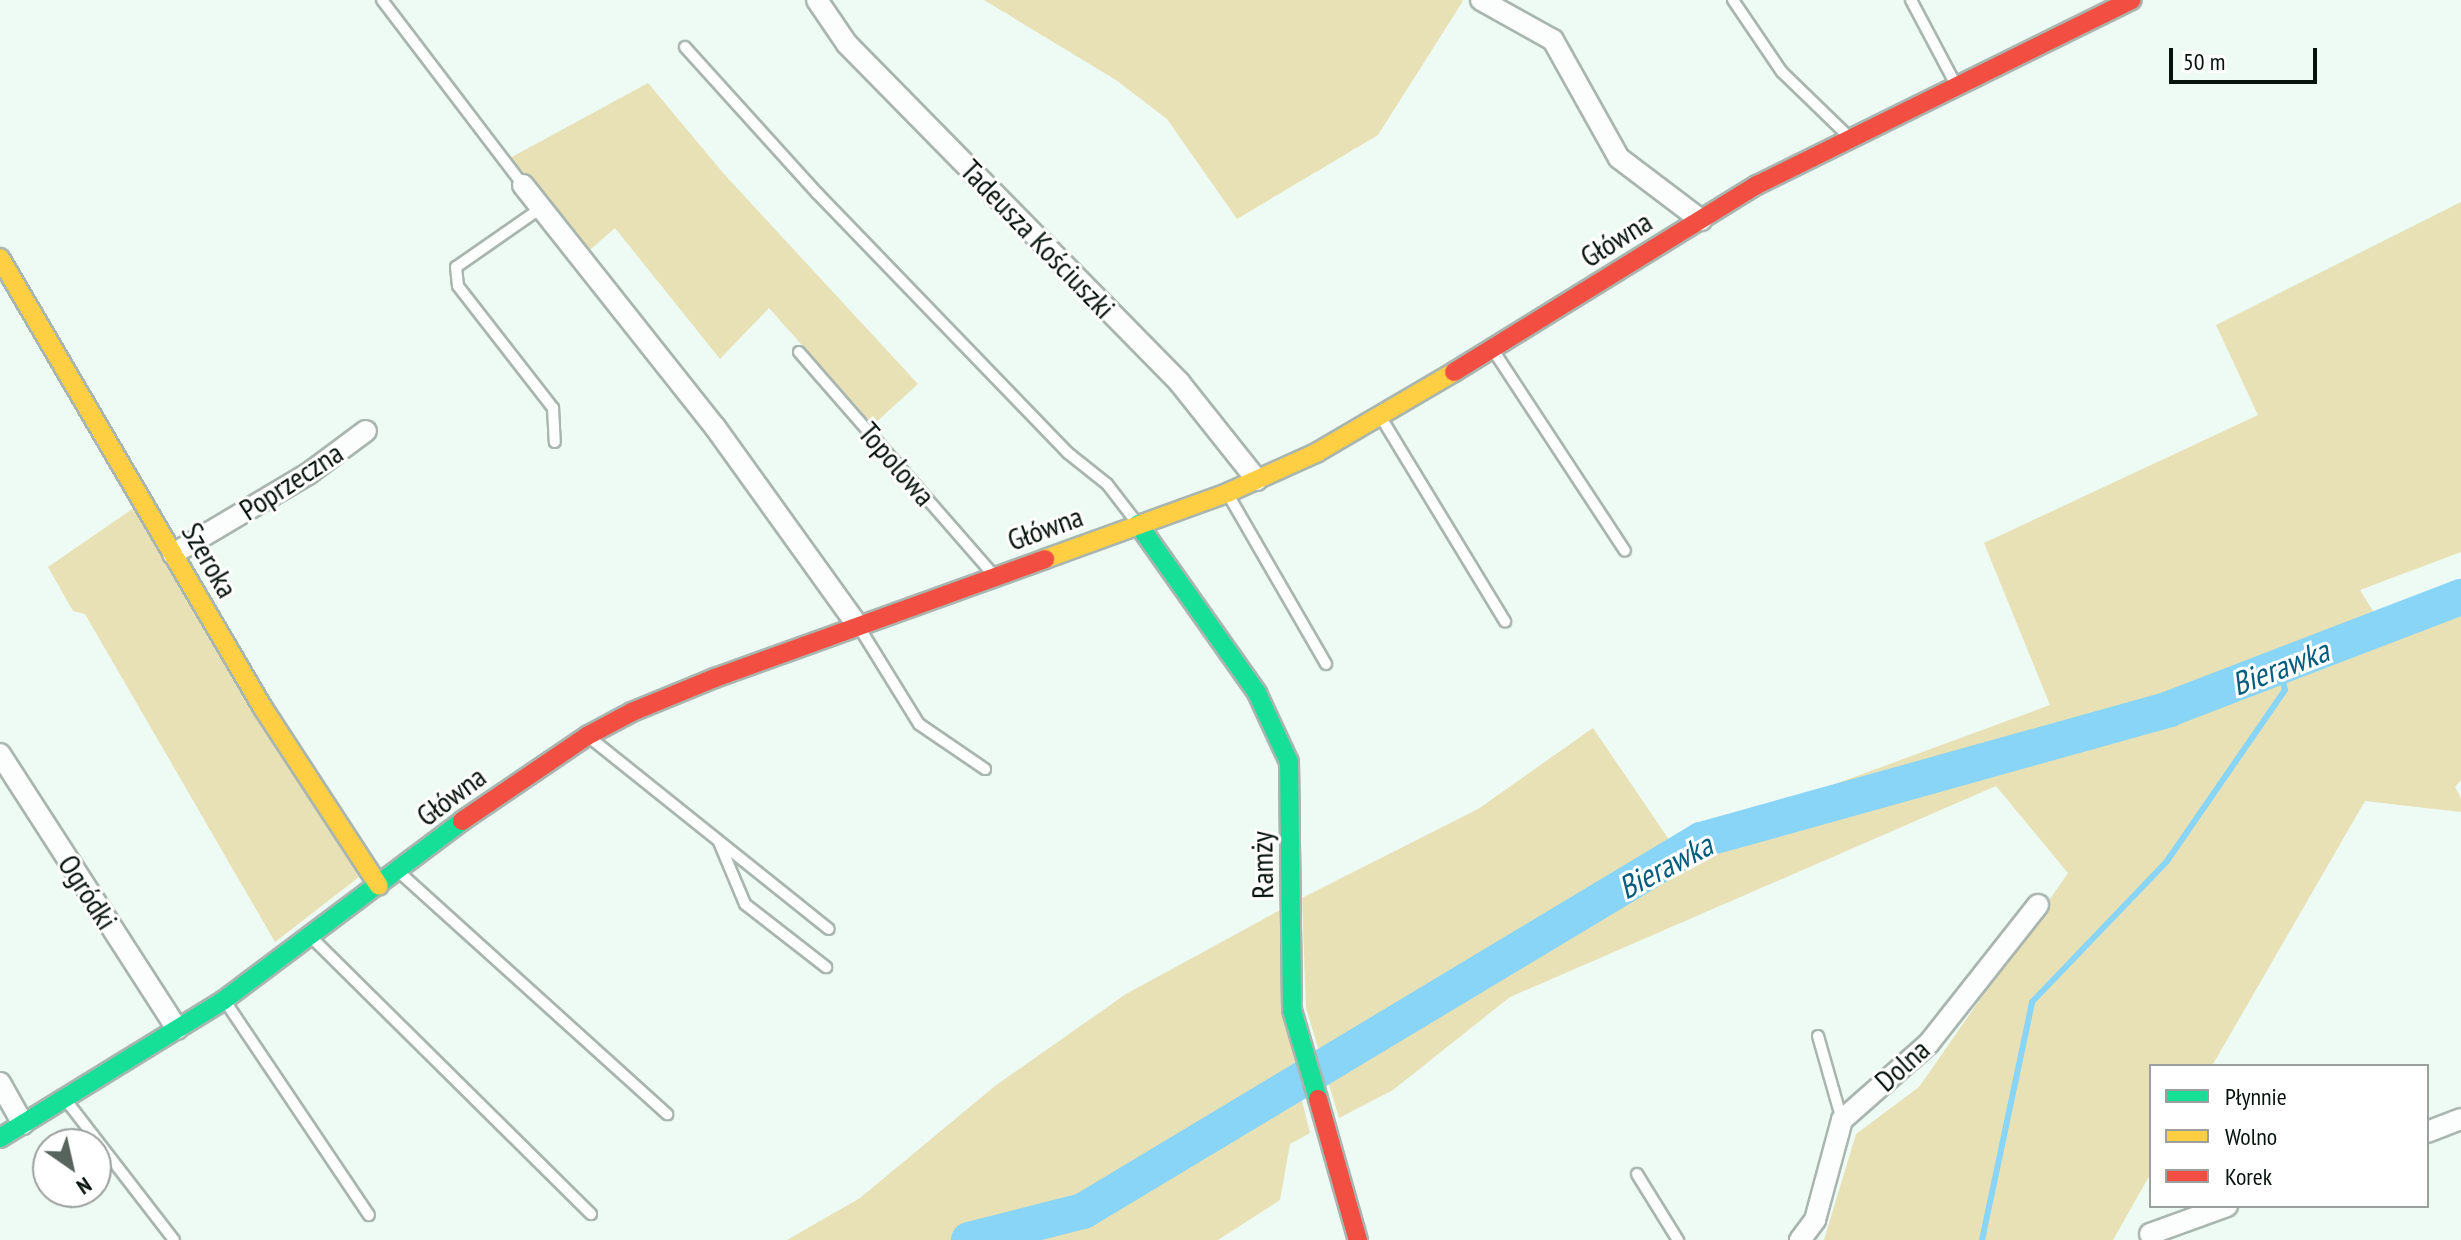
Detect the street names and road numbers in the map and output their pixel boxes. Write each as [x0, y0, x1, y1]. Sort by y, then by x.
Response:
street label: Tadeusza Kościuszki [953, 152, 1123, 326]
street label: Główna [1574, 203, 1658, 275]
street label: Topolowa [851, 415, 943, 513]
street label: Poprzeczna [233, 434, 349, 528]
street label: Główna [1003, 498, 1087, 558]
street label: Szeroka [174, 516, 246, 604]
street label: Główna [409, 758, 493, 834]
street label: Ramży [1243, 831, 1281, 899]
street label: Ogródki [51, 848, 125, 936]
street label: Dolna [1867, 1031, 1937, 1099]

